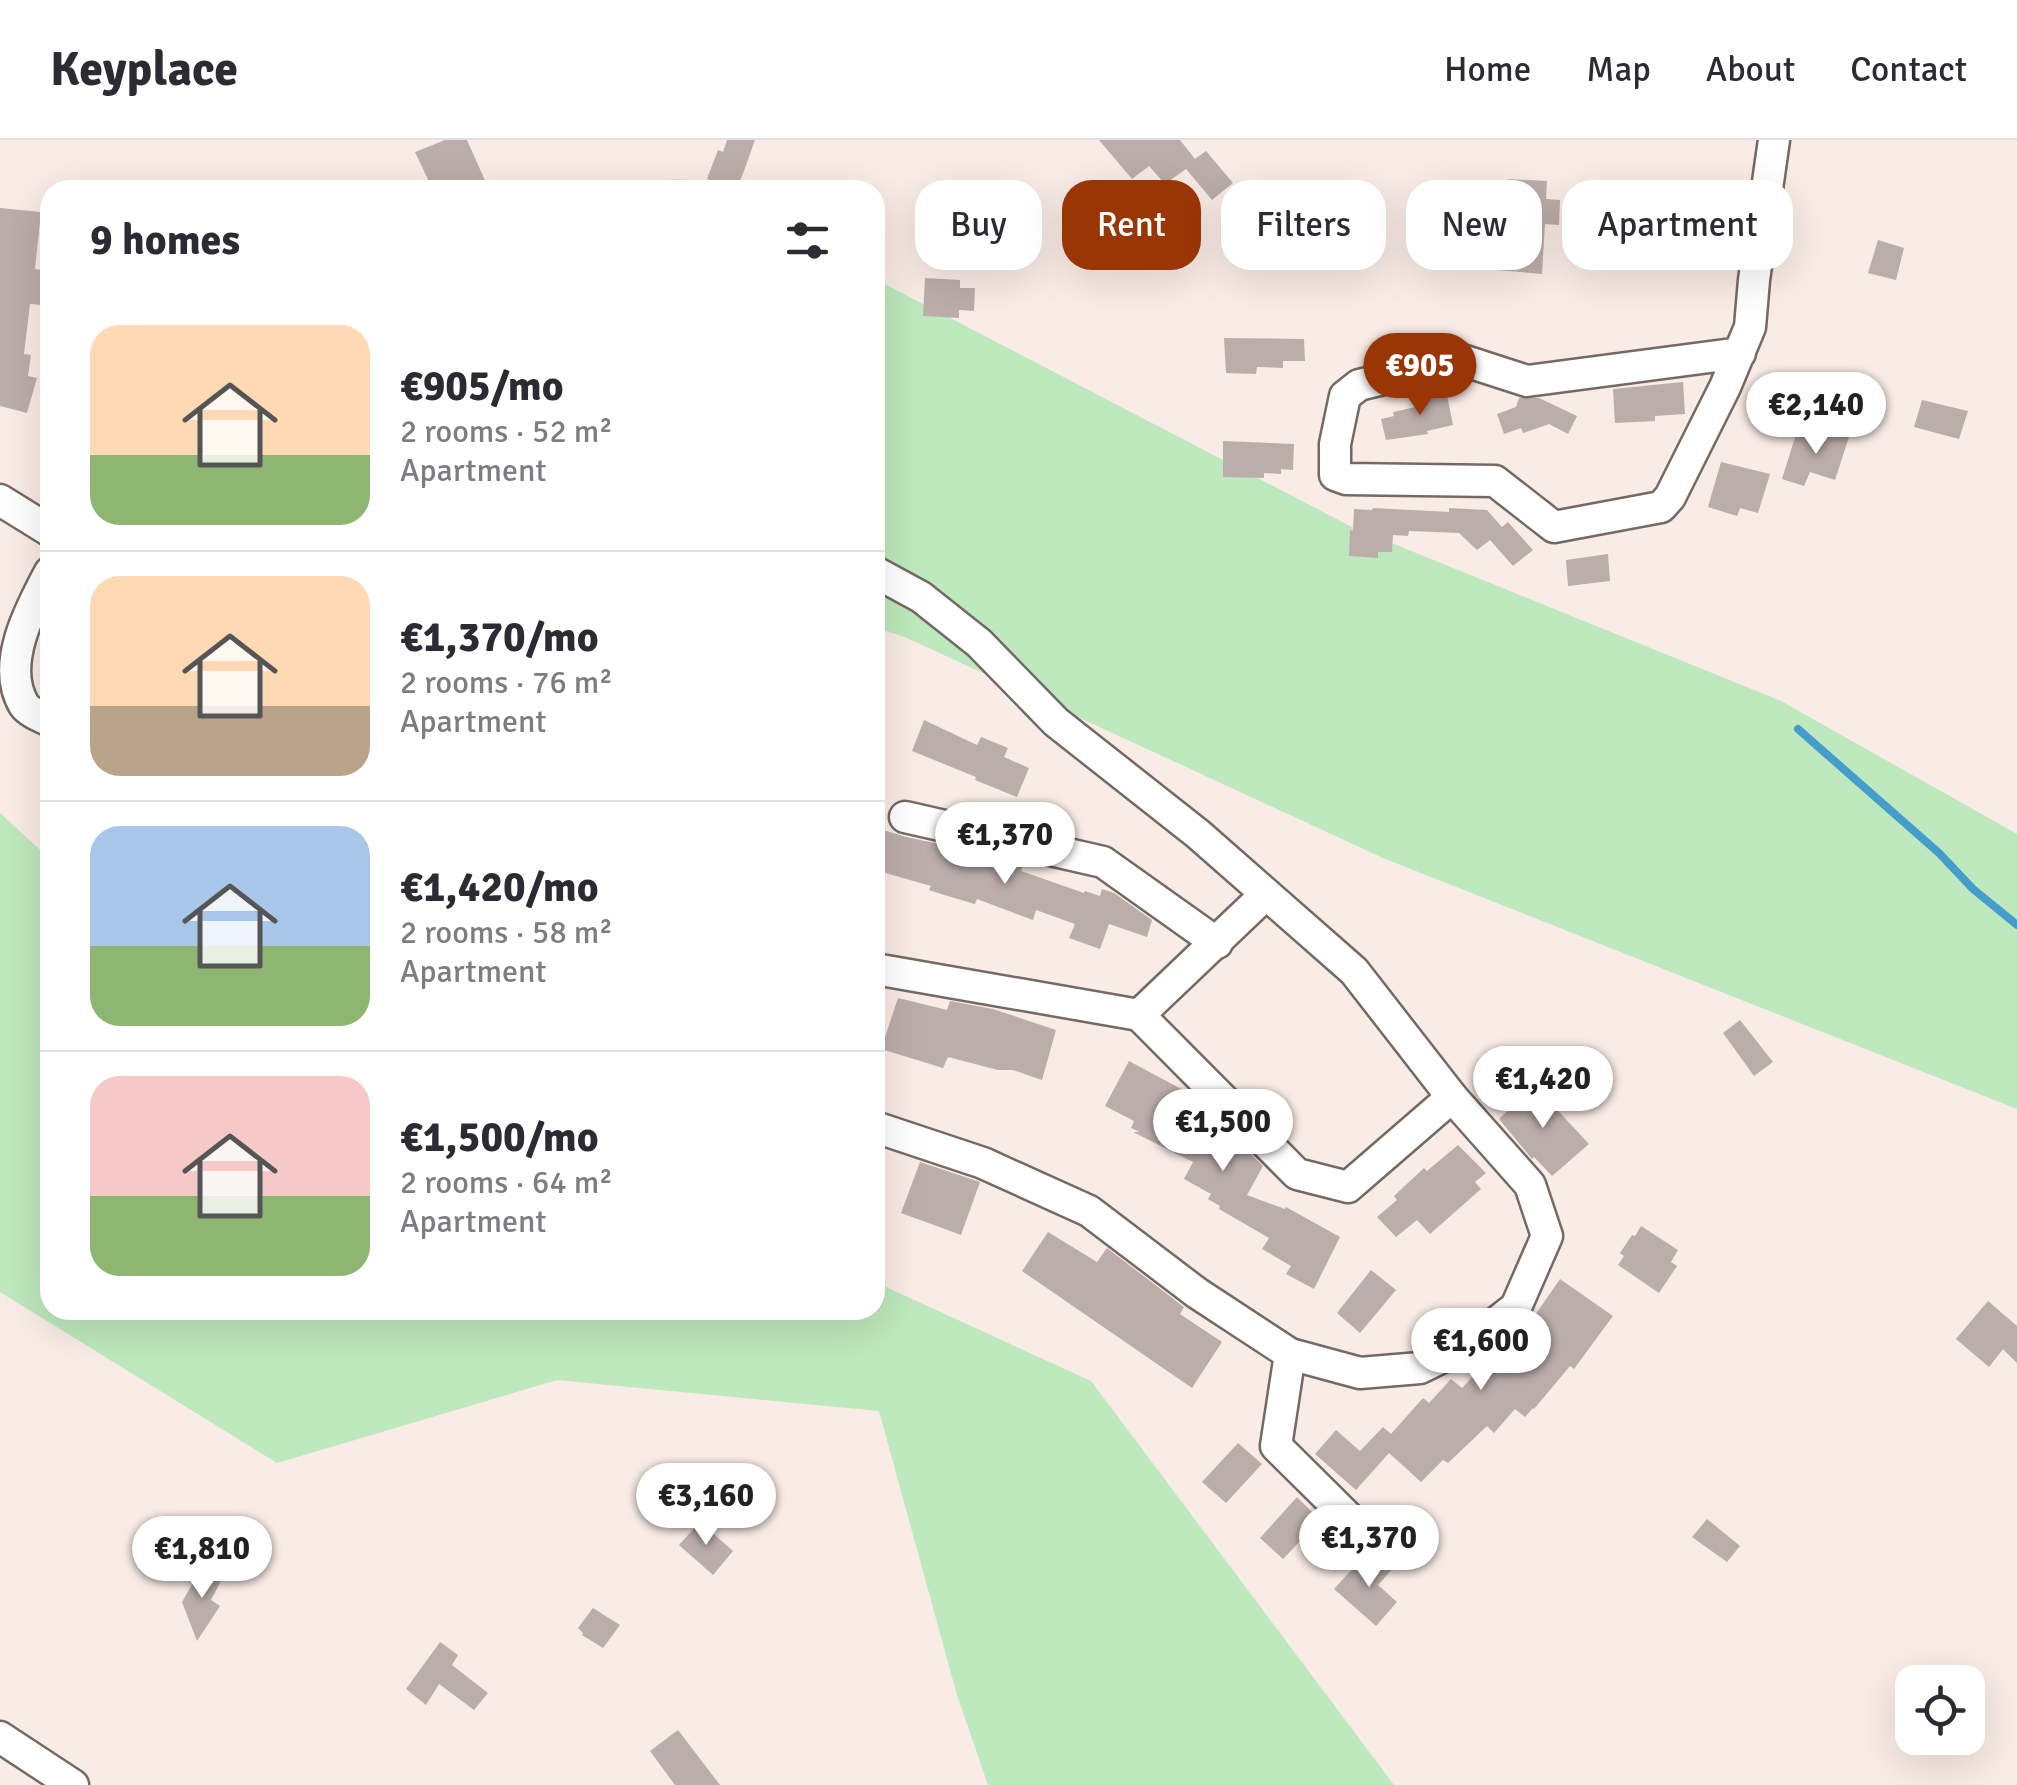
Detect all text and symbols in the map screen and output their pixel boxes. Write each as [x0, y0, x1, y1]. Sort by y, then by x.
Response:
text: Keyplace [50, 40, 238, 99]
text: Home [1444, 48, 1531, 91]
text: Map [1586, 48, 1651, 91]
text: About [1706, 48, 1795, 91]
text: Contact [1850, 48, 1967, 91]
chip: Buy [915, 180, 1042, 270]
chip: Rent [1062, 180, 1201, 270]
chip: Filters [1221, 180, 1386, 270]
chip: New [1406, 180, 1542, 270]
chip: Apartment [1562, 180, 1793, 270]
icon: filters [780, 213, 835, 268]
text: 9 homes [90, 215, 240, 266]
pin: €905 [1361, 333, 1479, 418]
text: €905 [1385, 346, 1455, 385]
text: €905/mo [400, 361, 564, 412]
icon: home [170, 365, 290, 485]
pin: €2,140 [1735, 372, 1897, 457]
text: €2,140 [1768, 385, 1864, 424]
text: 2 rooms · 52 m² [400, 412, 613, 451]
text: Apartment [400, 451, 547, 490]
text: €1,370/mo [400, 612, 599, 663]
icon: home [170, 616, 290, 736]
text: 2 rooms · 76 m² [400, 663, 613, 702]
text: Apartment [400, 702, 547, 741]
pin: €1,370 [924, 802, 1086, 887]
text: €1,370 [957, 815, 1053, 854]
text: €1,420/mo [400, 862, 599, 913]
icon: home [170, 866, 290, 986]
text: 2 rooms · 58 m² [400, 913, 613, 952]
text: Apartment [400, 952, 547, 991]
pin: €1,420 [1462, 1046, 1624, 1131]
text: €1,420 [1495, 1059, 1591, 1098]
pin: €1,500 [1142, 1089, 1304, 1174]
text: €1,500 [1175, 1102, 1271, 1141]
text: €1,500/mo [400, 1112, 599, 1163]
icon: home [170, 1116, 290, 1236]
text: 2 rooms · 64 m² [400, 1163, 613, 1202]
text: Apartment [400, 1202, 547, 1241]
pin: €1,600 [1400, 1308, 1562, 1393]
text: €1,600 [1433, 1321, 1529, 1360]
pin: €3,160 [625, 1463, 787, 1548]
text: €3,160 [658, 1476, 754, 1515]
pin: €1,370 [1288, 1505, 1450, 1590]
pin: €1,810 [121, 1516, 283, 1601]
text: €1,370 [1321, 1518, 1417, 1557]
text: €1,810 [154, 1529, 250, 1568]
map controls [1895, 1665, 1985, 1755]
button: locate [1895, 1665, 1985, 1755]

